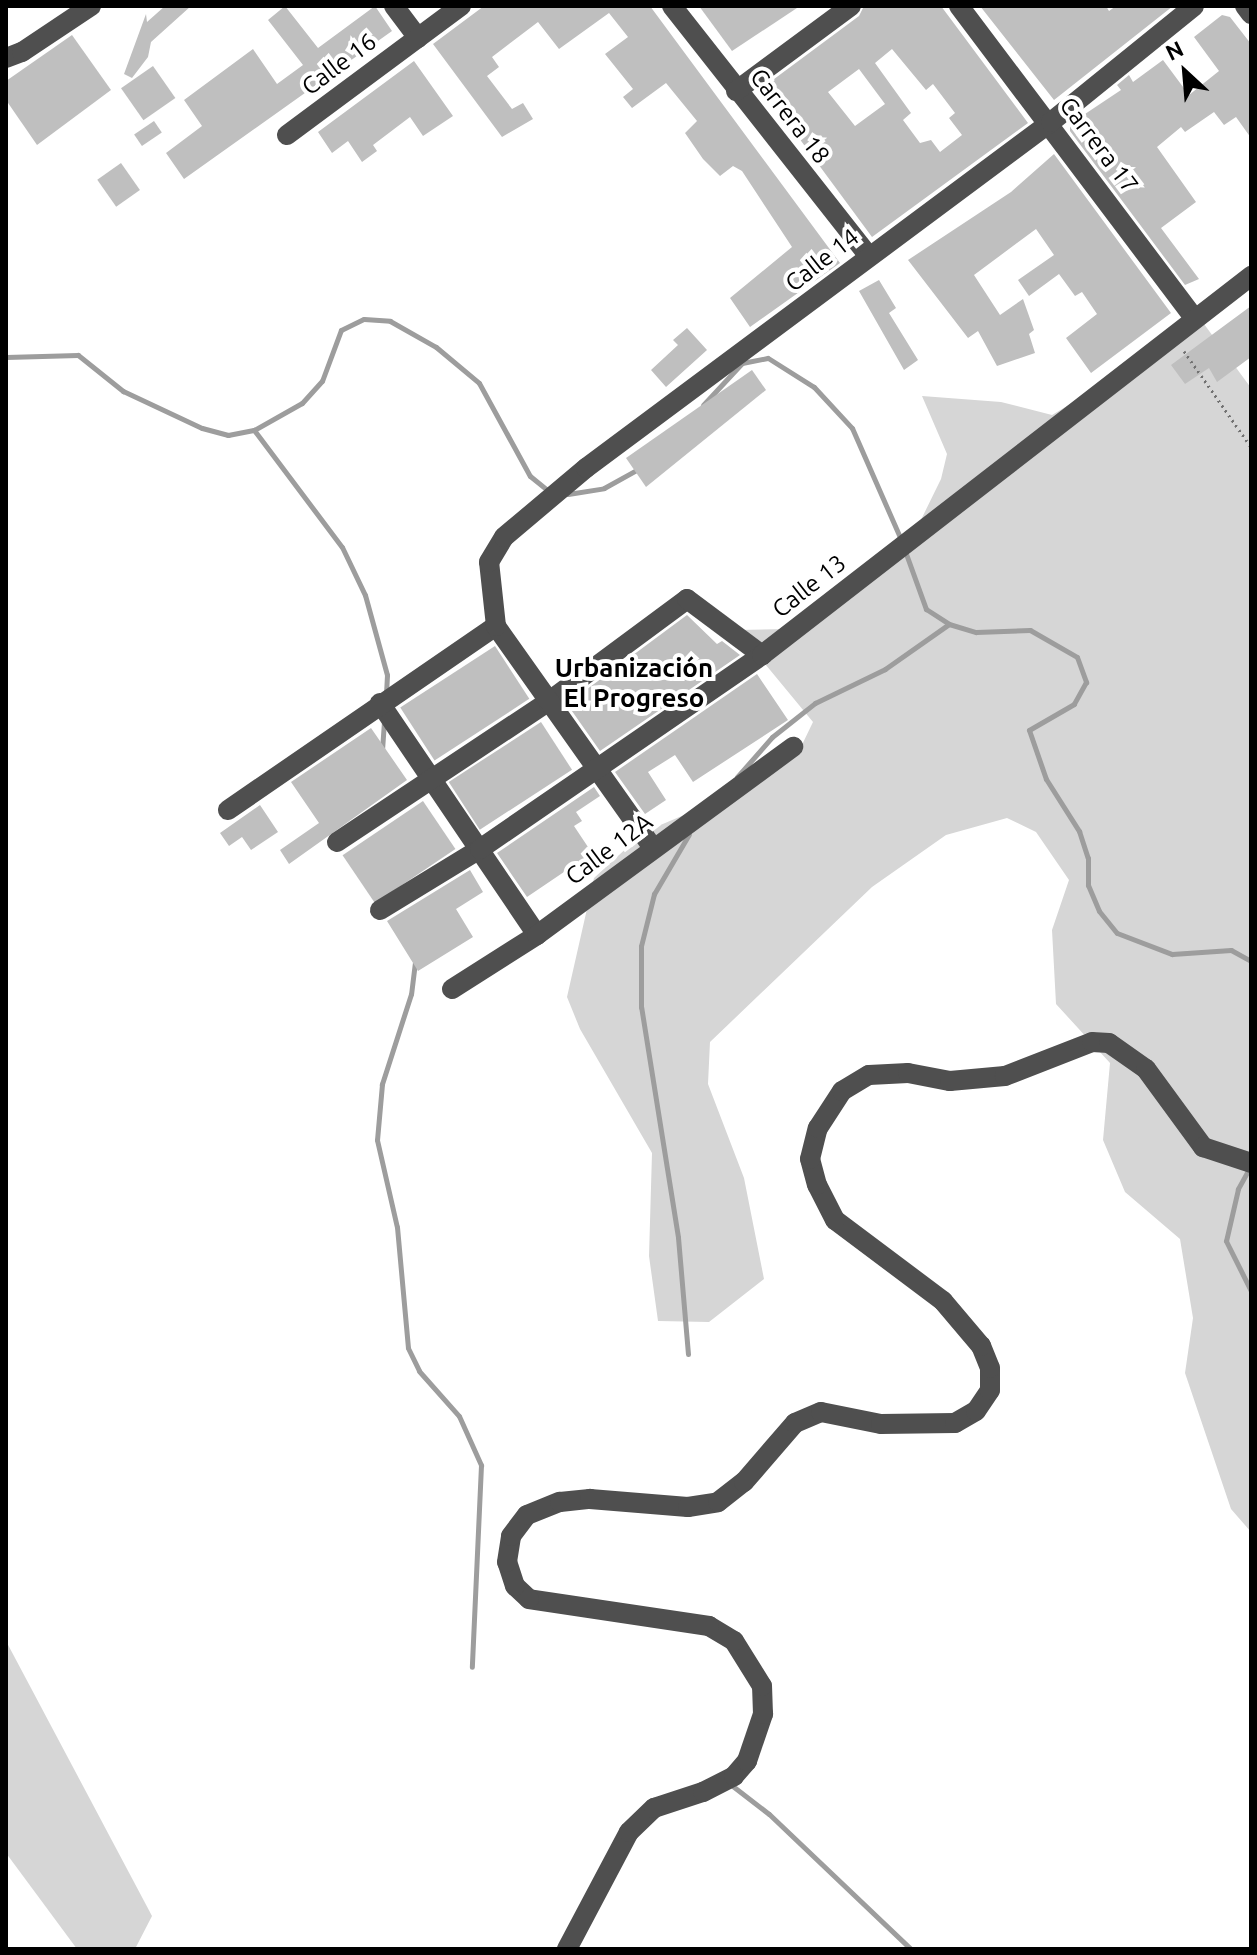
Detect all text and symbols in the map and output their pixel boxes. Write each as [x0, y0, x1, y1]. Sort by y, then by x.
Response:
street label: Calle 16 [296, 27, 382, 101]
north arrow [1145, 32, 1225, 112]
text: N [1161, 35, 1187, 65]
street label: Carrera 18 [744, 63, 836, 169]
street label: Carrera 17 [1054, 91, 1144, 199]
street label: Calle 14 [779, 222, 865, 298]
street label: Calle 13 [766, 548, 852, 624]
district label: Urbanización El Progreso [555, 652, 713, 714]
street label: Calle 12A [560, 807, 658, 891]

